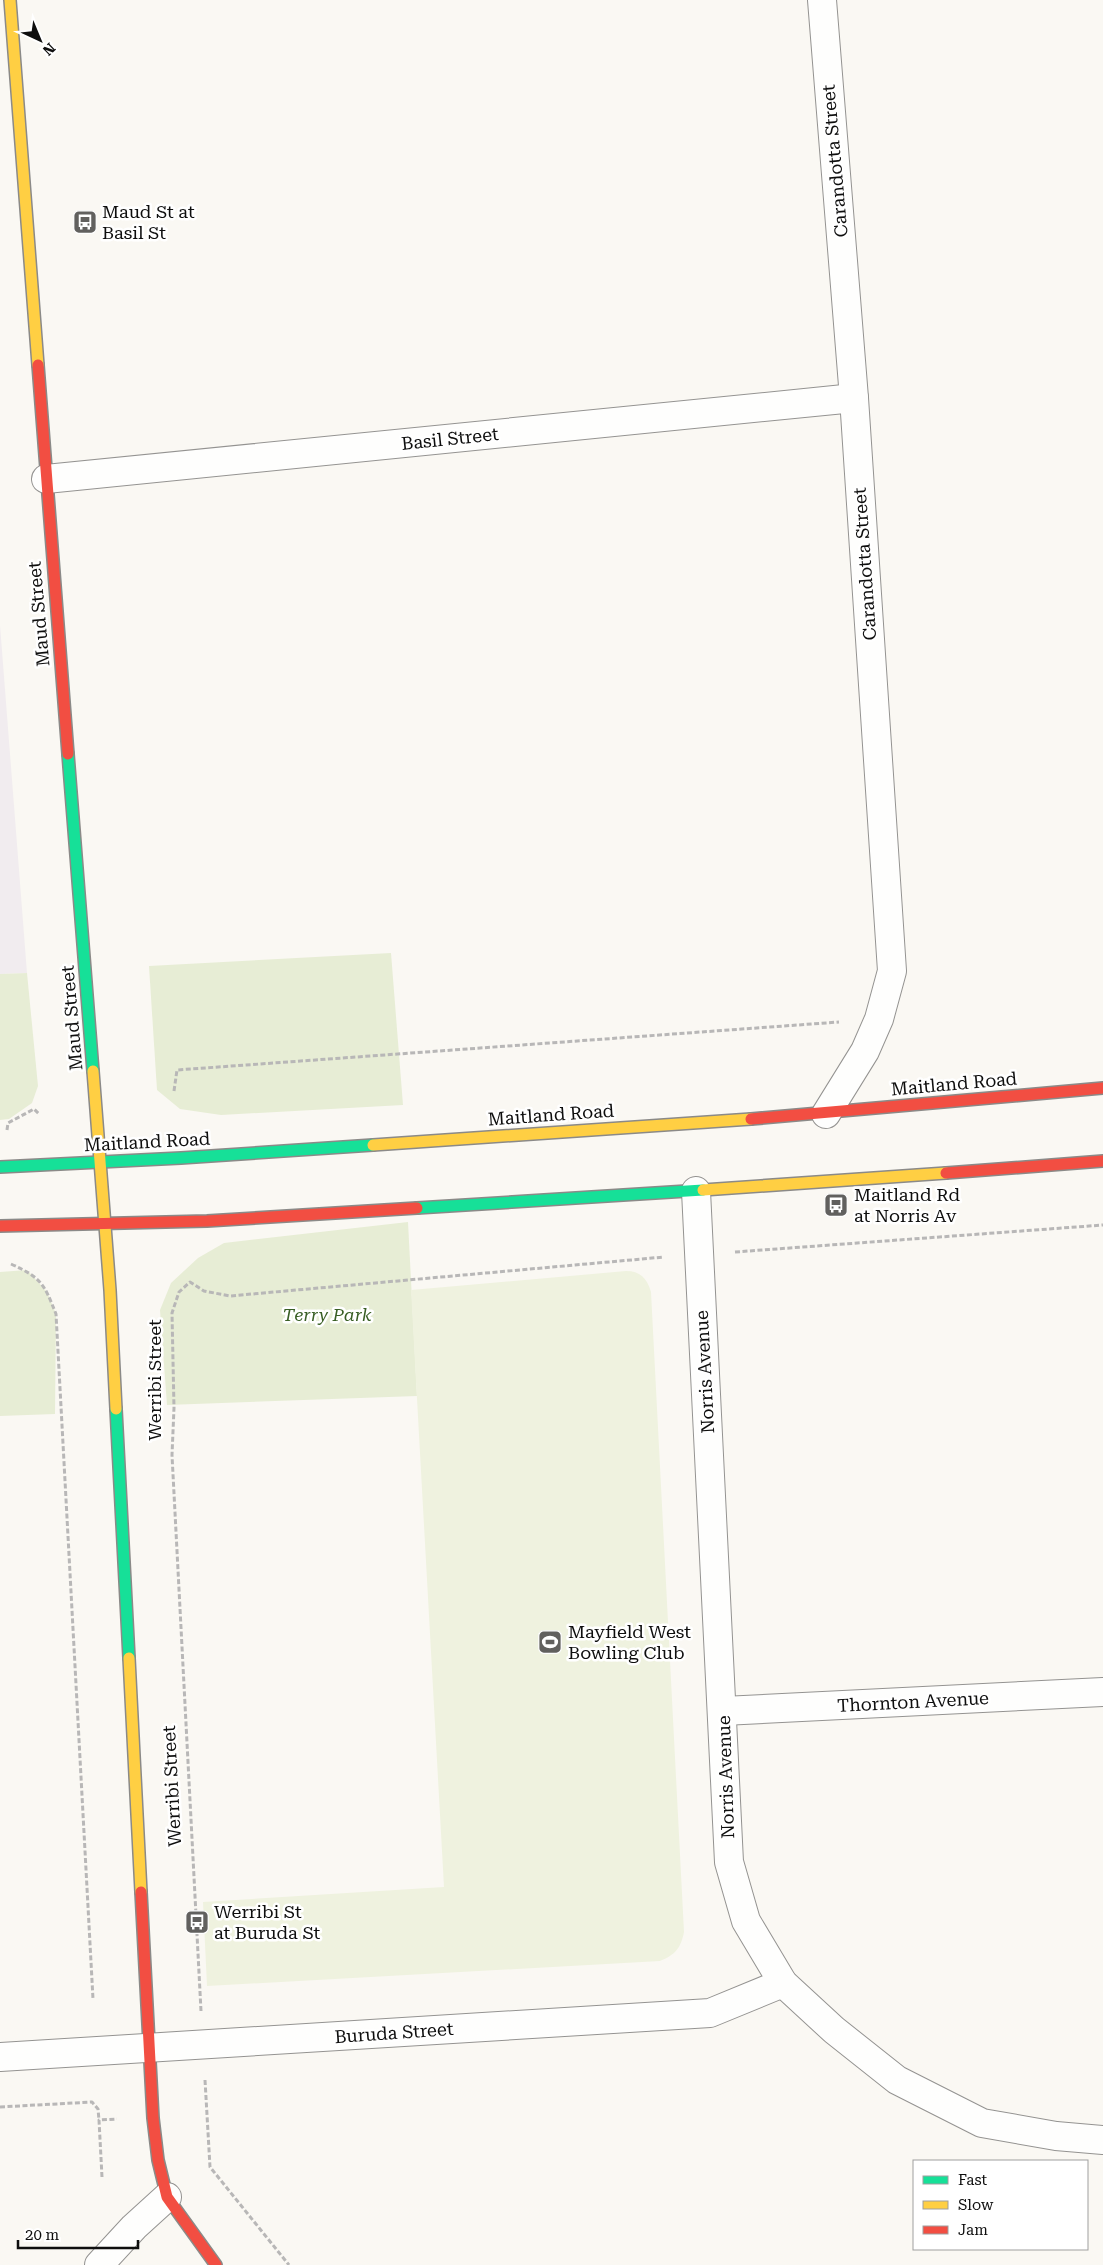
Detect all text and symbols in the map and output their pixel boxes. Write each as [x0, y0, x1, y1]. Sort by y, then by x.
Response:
north arrow [15, 15, 65, 65]
text: N [39, 40, 58, 59]
street label: Carandotta Street [817, 83, 852, 238]
place label: Maud St at Basil St [102, 201, 195, 243]
bus stop icon: Maud St at Basil St [72, 209, 98, 235]
street label: Basil Street [400, 423, 500, 454]
street label: Carandotta Street [849, 487, 880, 641]
street label: Maud Street [23, 560, 54, 668]
street label: Maud Street [56, 964, 87, 1072]
street label: Maitland Road [890, 1067, 1018, 1099]
street label: Maitland Road [487, 1100, 615, 1129]
street label: Maitland Road [83, 1128, 211, 1155]
place label: Maitland Rd at Norris Av [854, 1184, 960, 1226]
bus stop icon: Maitland Rd at Norris Av [823, 1192, 849, 1218]
park label: Terry Park [282, 1304, 372, 1325]
street label: Norris Avenue [691, 1310, 718, 1434]
street label: Werribi Street [144, 1319, 165, 1441]
place label: Mayfield West Bowling Club [568, 1621, 691, 1663]
sports icon: Mayfield West Bowling Club [537, 1629, 563, 1655]
street label: Thornton Avenue [837, 1687, 990, 1716]
street label: Norris Avenue [713, 1715, 738, 1839]
street label: Werribi Street [158, 1725, 185, 1847]
place label: Werribi St at Buruda St [214, 1901, 321, 1943]
bus stop icon: Werribi St at Buruda St [184, 1909, 210, 1935]
street label: Buruda Street [334, 2018, 454, 2047]
legend [913, 2160, 1088, 2250]
text: Fast [958, 2171, 988, 2189]
text: Slow [958, 2196, 994, 2214]
scale bar [18, 2218, 138, 2250]
text: Jam [958, 2221, 988, 2239]
text: 20 m [25, 2226, 60, 2244]

